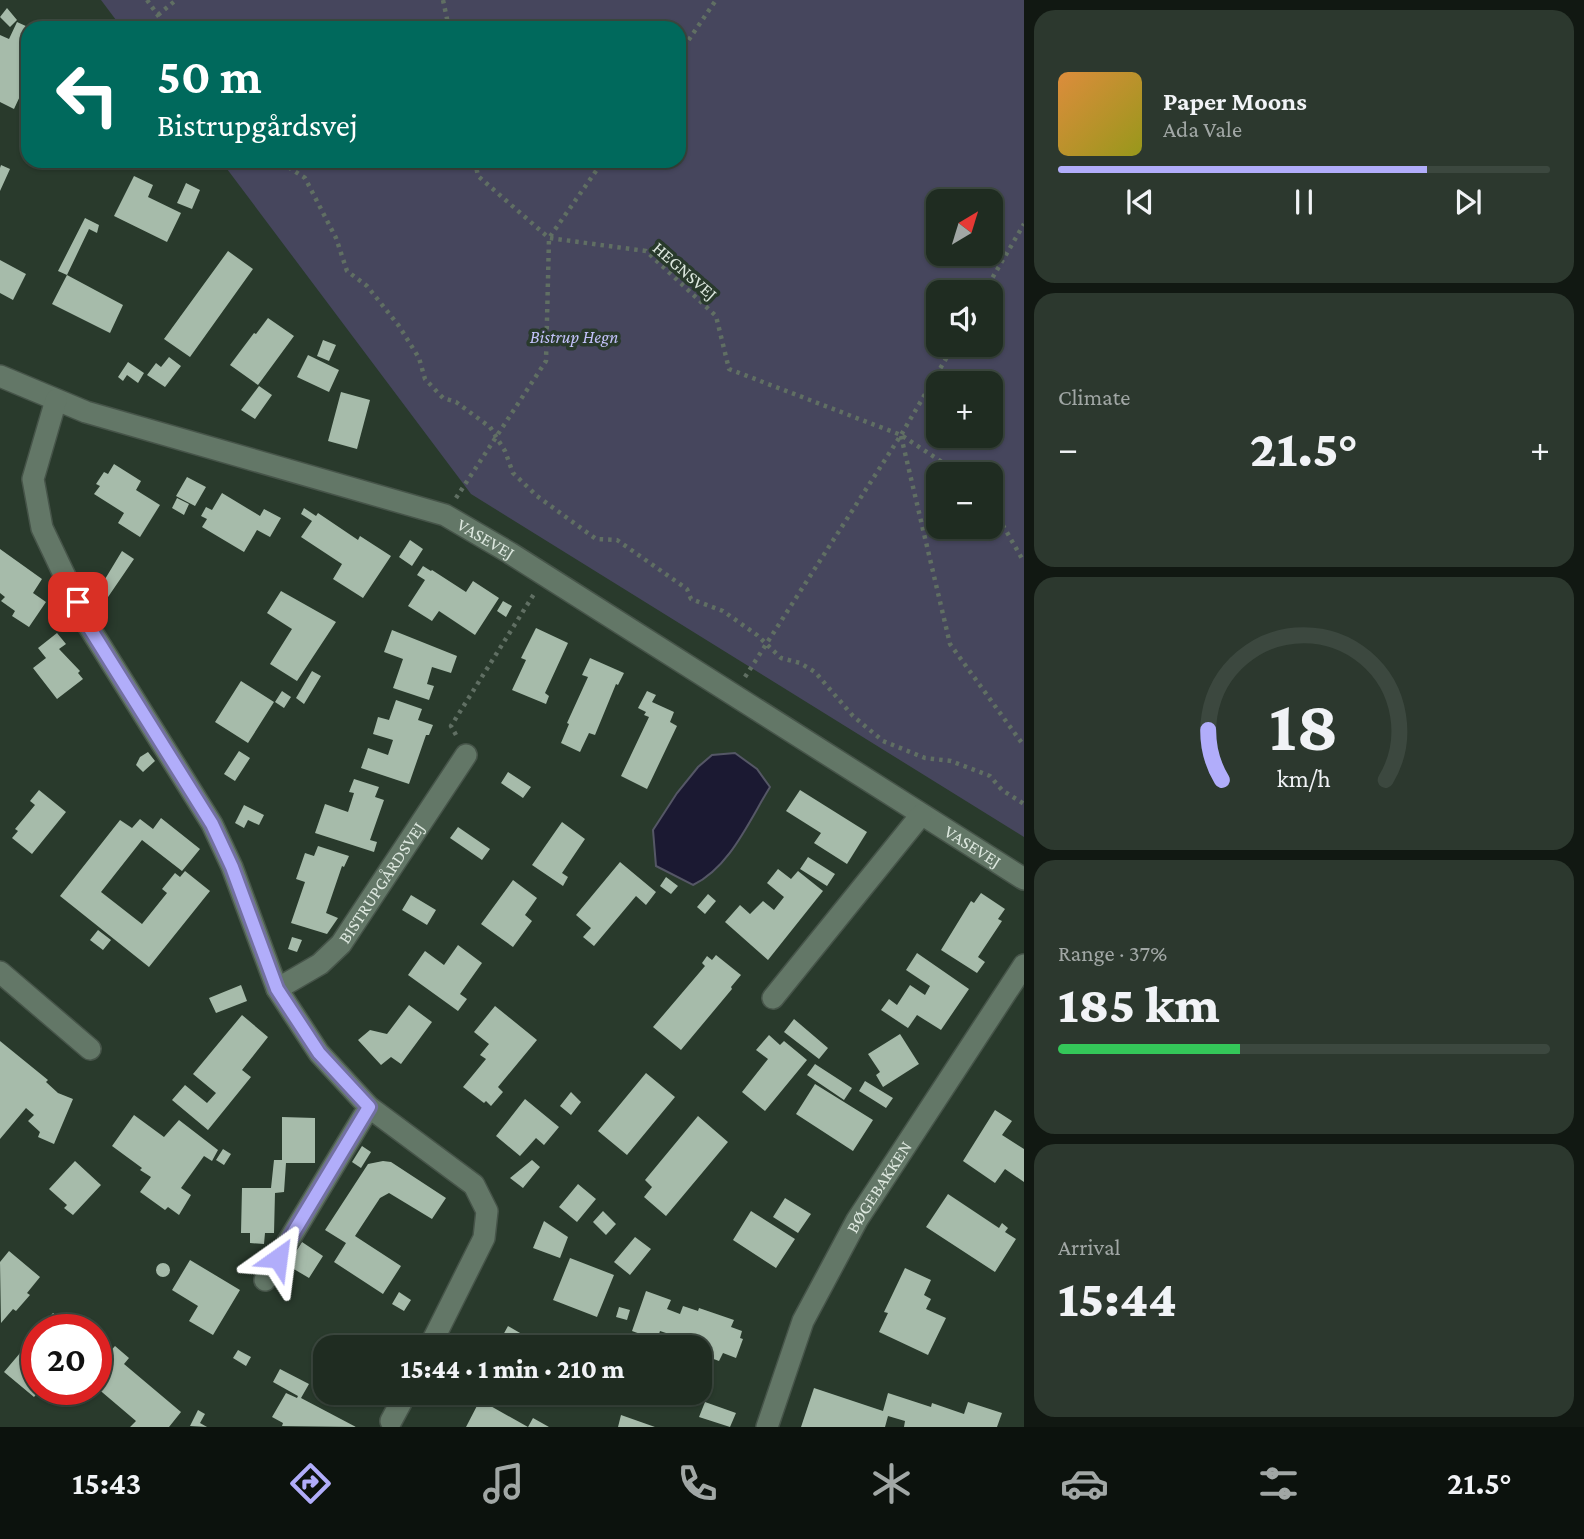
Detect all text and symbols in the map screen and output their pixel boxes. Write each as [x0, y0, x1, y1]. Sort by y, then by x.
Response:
icon: left [42, 49, 133, 140]
text: 50 m [157, 49, 262, 104]
text: Paper Moons [1163, 87, 1307, 116]
text: Bistrupgårdsvej [157, 107, 358, 143]
text: Ada Vale [1163, 116, 1242, 142]
icon: previous [1121, 183, 1159, 221]
icon: pause [1285, 183, 1323, 221]
icon: next [1449, 183, 1487, 221]
north arrow [926, 189, 1003, 266]
map controls [926, 189, 1003, 539]
street label: HEGNSVEJ [649, 238, 721, 304]
button: sound [926, 280, 1003, 357]
park label: Bistrup Hegn [530, 327, 618, 347]
button: + [926, 371, 1003, 448]
text: Climate [1058, 384, 1130, 410]
text: 21.5° [1250, 419, 1358, 477]
text: − [1058, 427, 1078, 469]
text: + [1530, 427, 1550, 469]
button: − [926, 462, 1003, 539]
street label: VASEVEJ [453, 514, 518, 563]
pin [48, 572, 108, 632]
icon: arrive [59, 583, 97, 621]
text: 18 [1269, 685, 1339, 766]
text: km/h [1277, 764, 1331, 791]
street label: BISTRUPGÅRDSVEJ [334, 818, 429, 947]
street label: VASEVEJ [941, 821, 1005, 872]
text: Range · 37% [1058, 940, 1167, 966]
text: 185 km [1058, 975, 1220, 1033]
street label: BØGEBAKKEN [842, 1137, 916, 1236]
position arrow [241, 1221, 315, 1295]
text: Arrival [1058, 1234, 1121, 1260]
text: 15:44 [1058, 1269, 1177, 1327]
speed limit sign: 20 [21, 1314, 112, 1405]
text: 15:44 · 1 min · 210 m [401, 1355, 624, 1384]
icon: directions [286, 1459, 335, 1508]
icon: music [479, 1459, 528, 1508]
icon: phone [673, 1459, 722, 1508]
icon: climate [867, 1459, 916, 1508]
icon: car [1060, 1459, 1109, 1508]
icon: filters [1254, 1459, 1303, 1508]
text: 15:43 [72, 1465, 141, 1501]
text: 21.5° [1447, 1465, 1512, 1501]

